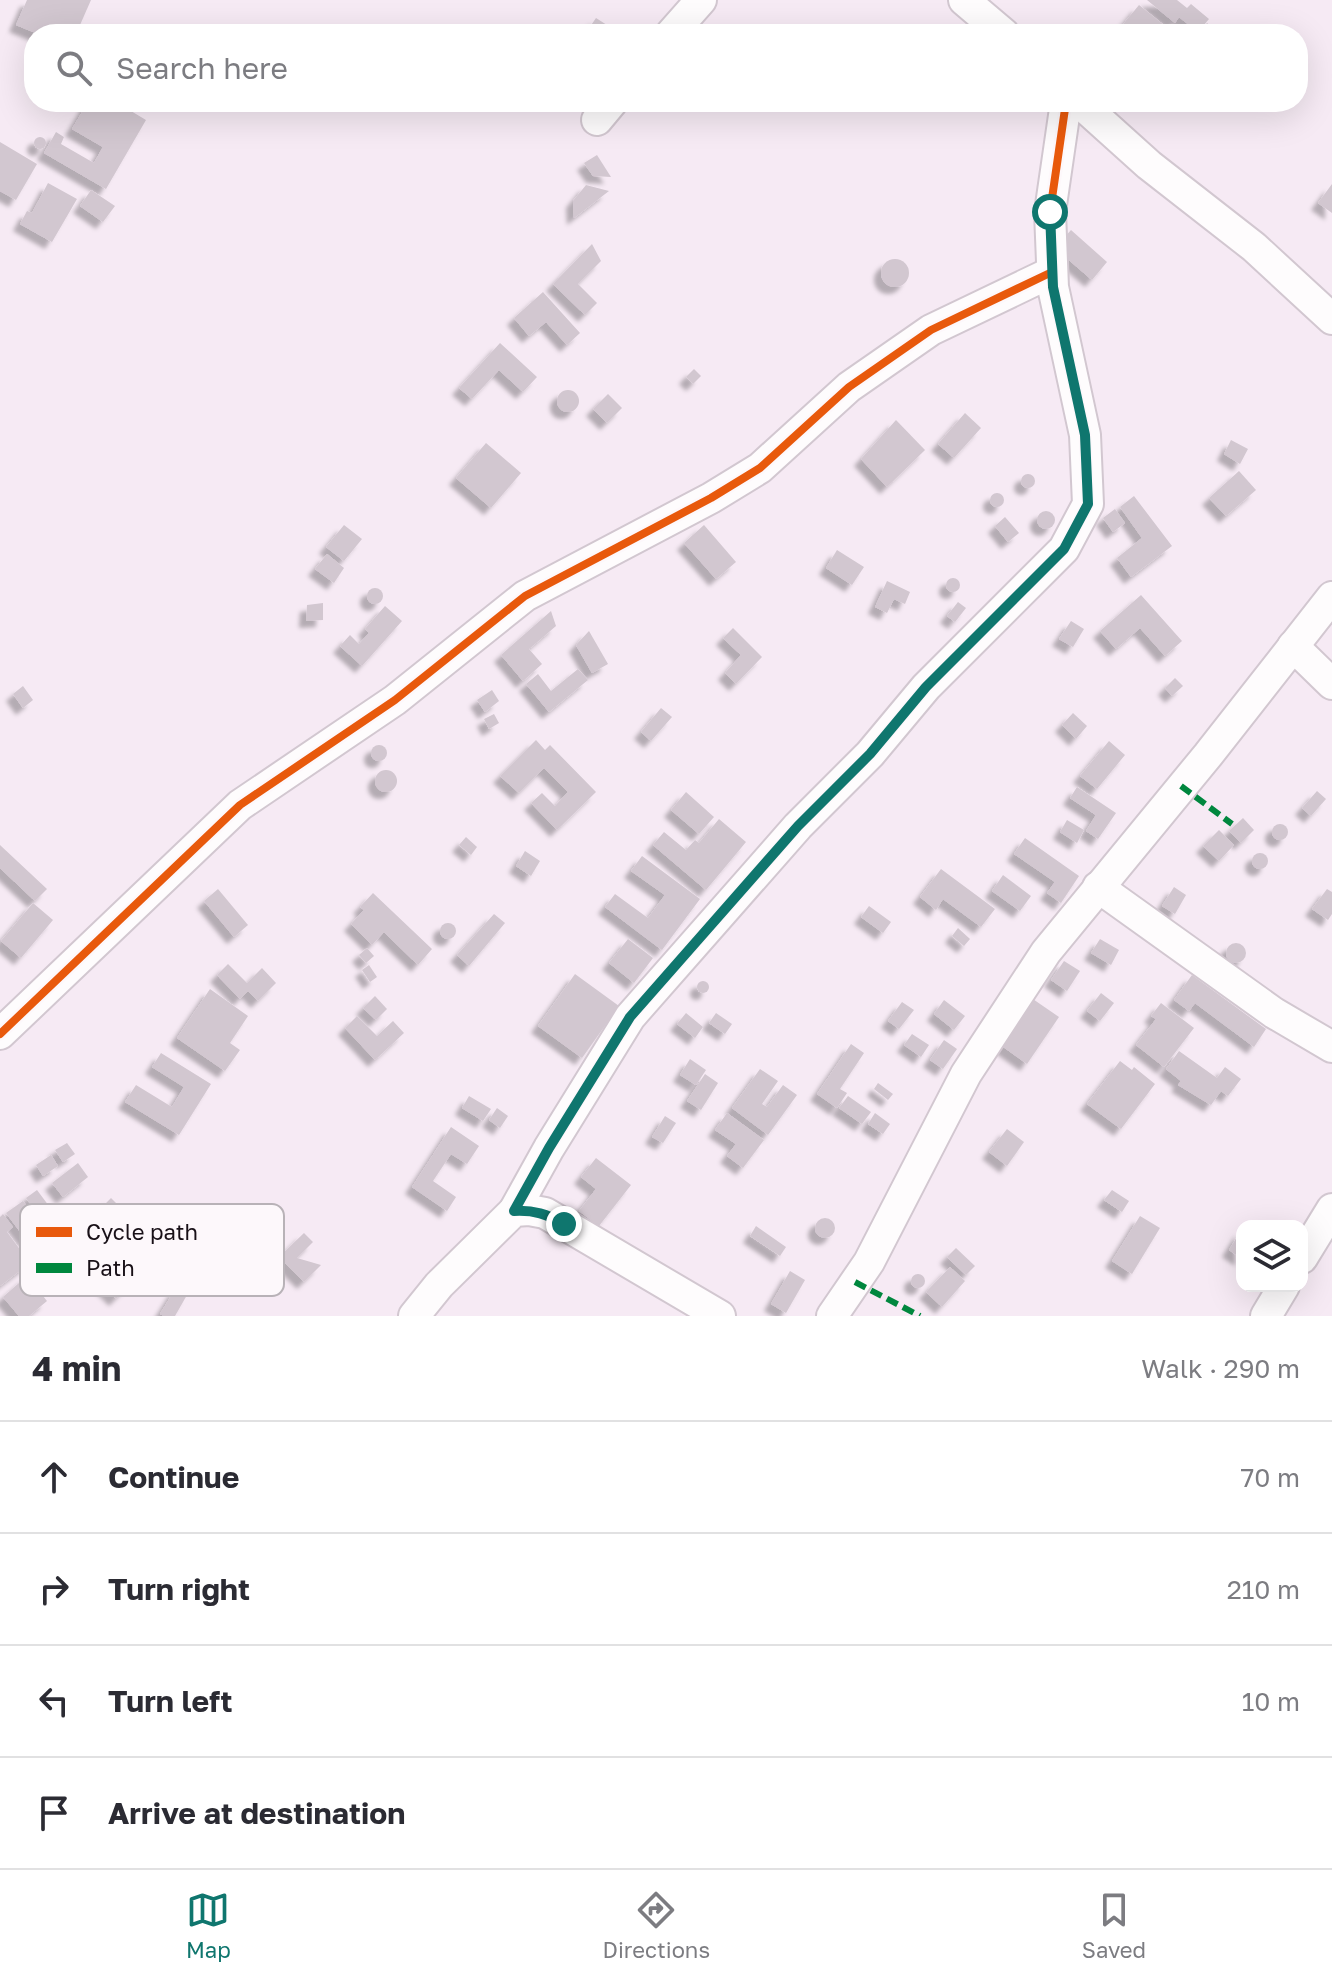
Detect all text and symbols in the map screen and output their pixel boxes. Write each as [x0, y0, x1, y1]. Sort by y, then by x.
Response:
search box [24, 24, 1308, 112]
icon: search [52, 46, 96, 90]
text: Search here [116, 50, 288, 86]
route start [1032, 194, 1068, 230]
legend [20, 1204, 284, 1296]
route end [546, 1206, 582, 1242]
text: Cycle path [86, 1218, 198, 1245]
map controls [1236, 1220, 1308, 1292]
button: layers [1236, 1220, 1308, 1292]
text: Path [86, 1254, 135, 1281]
text: 4 min [32, 1348, 121, 1388]
text: Walk · 290 m [1141, 1353, 1300, 1384]
icon: ahead [32, 1455, 76, 1499]
text: Continue [108, 1459, 239, 1495]
text: 70 m [1241, 1462, 1300, 1493]
icon: right [32, 1567, 76, 1611]
text: Turn right [108, 1571, 250, 1607]
text: 210 m [1227, 1574, 1300, 1605]
icon: left [32, 1679, 76, 1723]
text: Turn left [108, 1683, 233, 1719]
text: 10 m [1242, 1686, 1300, 1717]
icon: arrive [32, 1791, 76, 1835]
text: Arrive at destination [108, 1795, 405, 1831]
tab: Map [186, 1888, 231, 1963]
tab: Directions [603, 1888, 710, 1963]
tab: Saved [1082, 1888, 1146, 1963]

